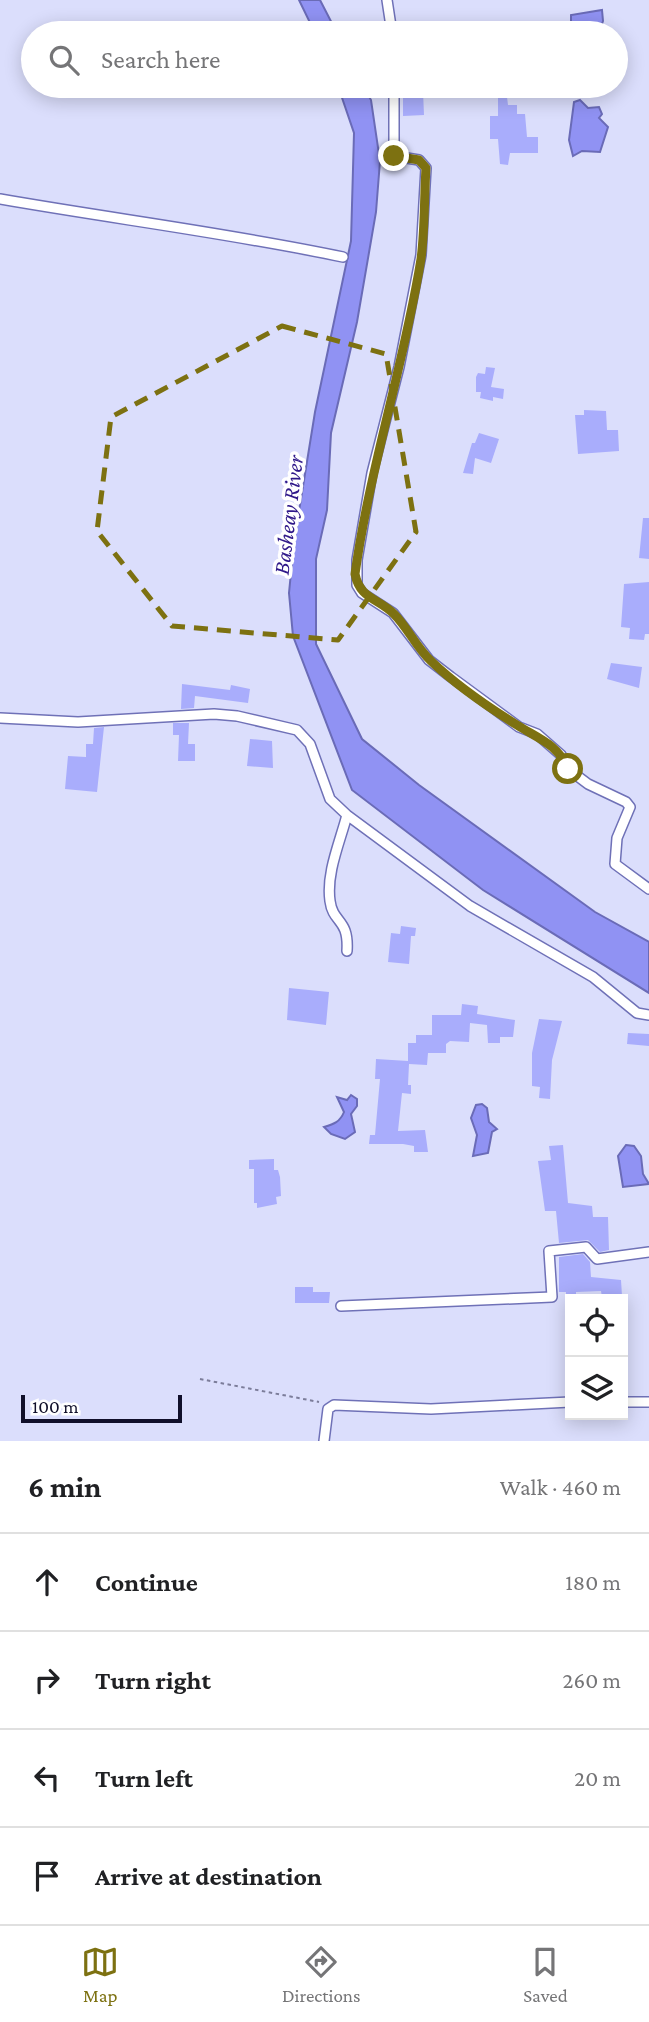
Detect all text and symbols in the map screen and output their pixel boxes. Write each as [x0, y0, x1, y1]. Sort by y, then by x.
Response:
search box [21, 21, 628, 98]
icon: search [45, 41, 83, 79]
text: Search here [101, 45, 220, 74]
route end [378, 140, 409, 171]
water label: Basheay River [268, 453, 308, 576]
route start [552, 753, 583, 784]
map controls [565, 1294, 628, 1420]
button: locate [565, 1294, 628, 1357]
button: layers [565, 1357, 628, 1420]
scale bar [21, 1392, 182, 1424]
text: 100 m [32, 1396, 79, 1417]
text: 6 min [28, 1470, 101, 1503]
text: Walk · 460 m [500, 1474, 621, 1500]
icon: ahead [28, 1563, 66, 1601]
text: Continue [95, 1568, 198, 1597]
text: 180 m [565, 1569, 621, 1595]
icon: right [28, 1661, 66, 1699]
text: Turn right [95, 1666, 211, 1695]
text: 260 m [563, 1667, 621, 1693]
icon: left [28, 1759, 66, 1797]
text: Turn left [95, 1764, 193, 1793]
text: 20 m [574, 1765, 621, 1791]
icon: arrive [28, 1857, 66, 1895]
text: Arrive at destination [95, 1862, 322, 1891]
tab: Map [81, 1943, 119, 2006]
tab: Directions [282, 1943, 361, 2006]
tab: Saved [523, 1943, 568, 2006]

